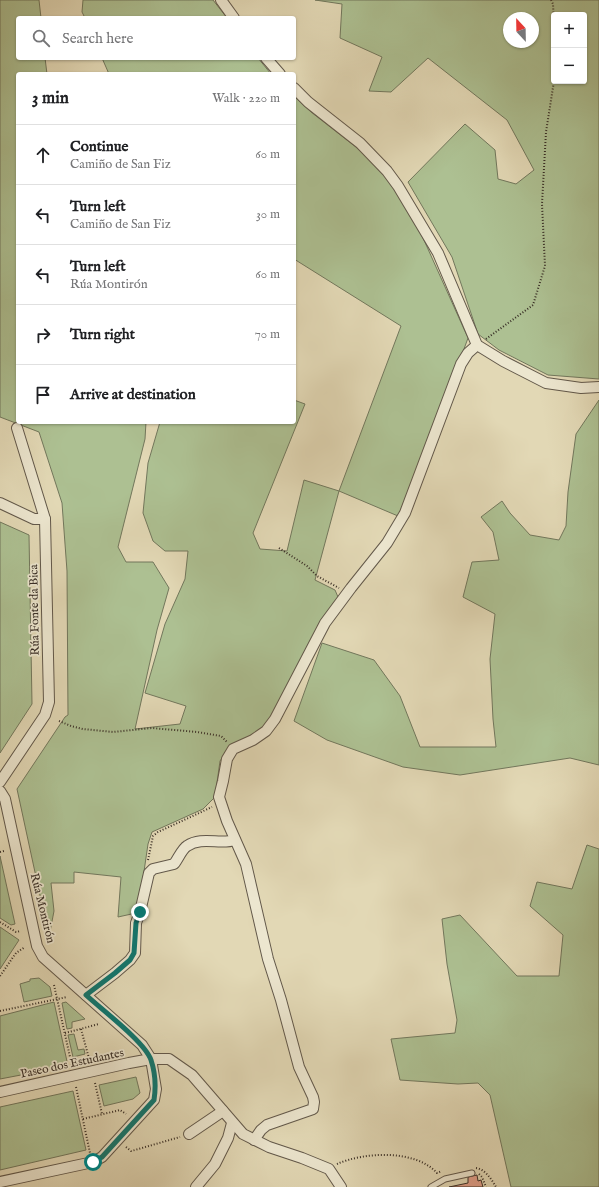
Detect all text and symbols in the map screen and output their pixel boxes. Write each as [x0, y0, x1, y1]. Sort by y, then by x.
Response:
north arrow [503, 12, 539, 48]
map controls [551, 12, 587, 84]
button: + [551, 12, 587, 48]
search box [16, 16, 296, 60]
icon: search [30, 27, 52, 49]
text: Search here [62, 29, 133, 48]
button: − [551, 48, 587, 84]
text: 3 min [32, 88, 69, 109]
text: Walk · 220 m [212, 90, 280, 107]
text: Continue [70, 137, 128, 156]
icon: ahead [32, 144, 54, 166]
text: 60 m [255, 146, 280, 163]
text: Camiño de San Fiz [70, 156, 171, 173]
text: Turn left [70, 197, 126, 216]
icon: left [32, 204, 54, 226]
text: 30 m [256, 206, 280, 223]
text: Camiño de San Fiz [70, 216, 171, 233]
text: Turn left [70, 257, 126, 276]
icon: left [32, 264, 54, 286]
text: 60 m [255, 266, 280, 283]
text: Rúa Montirón [70, 276, 148, 293]
icon: right [32, 324, 54, 346]
text: Turn right [70, 325, 135, 344]
text: 70 m [255, 326, 280, 343]
icon: arrive [32, 384, 54, 406]
text: Arrive at destination [70, 385, 196, 404]
street label: Rúa Fonte da Bica [26, 563, 43, 656]
street label: Rúa Montirón [27, 872, 59, 945]
route end [131, 903, 149, 921]
street label: Paseo dos Estudantes [19, 1045, 125, 1082]
route start [84, 1153, 102, 1171]

